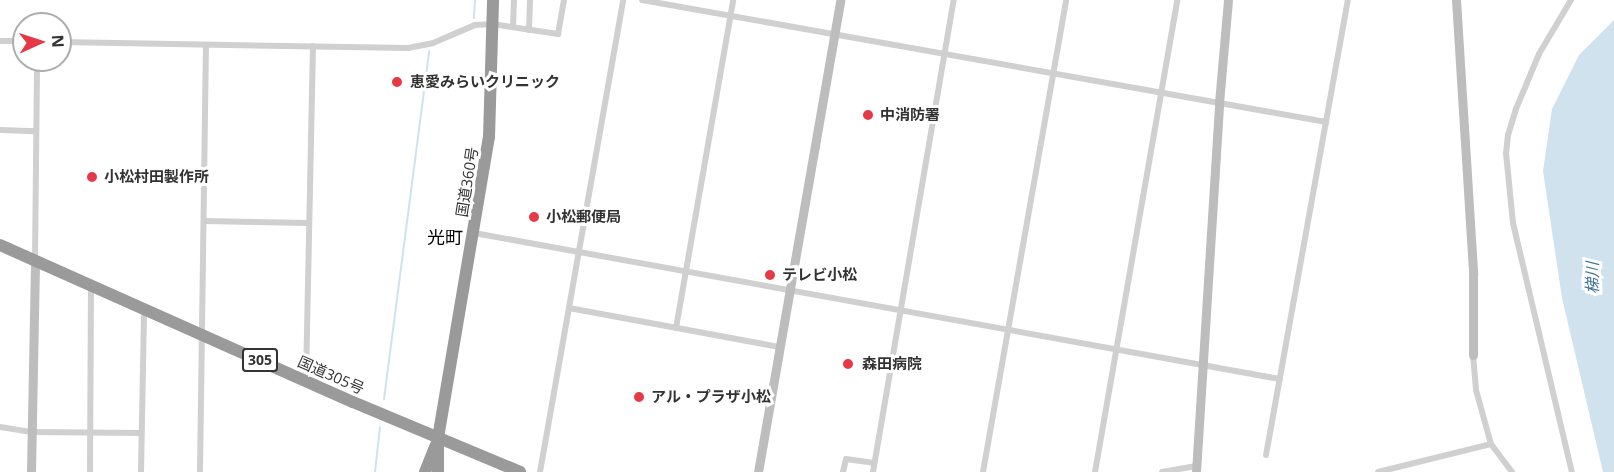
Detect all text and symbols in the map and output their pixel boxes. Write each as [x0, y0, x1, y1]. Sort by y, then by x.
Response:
north arrow [12, 12, 72, 72]
text: N [47, 34, 69, 48]
marker: 恵愛みらいクリニック [388, 73, 406, 91]
place label: 恵愛みらいクリニック [410, 73, 560, 91]
place label: 中消防署 [880, 106, 940, 124]
marker: 中消防署 [861, 108, 875, 122]
street label: 国道360号 [453, 146, 481, 218]
place label: 小松村田製作所 [104, 168, 209, 186]
marker: 小松村田製作所 [85, 170, 99, 184]
place label: 小松郵便局 [546, 208, 621, 226]
marker: 小松郵便局 [527, 210, 541, 224]
district label: 光町 [427, 226, 463, 248]
water label: 梯川 [1582, 262, 1602, 294]
place label: テレビ小松 [782, 266, 857, 284]
marker: テレビ小松 [763, 268, 777, 282]
road number: 305 [240, 349, 280, 371]
street label: 国道305号 [295, 352, 367, 398]
marker: 森田病院 [839, 355, 857, 373]
place label: 森田病院 [862, 355, 922, 373]
place label: アル・プラザ小松 [651, 388, 771, 406]
marker: アル・プラザ小松 [632, 390, 646, 404]

